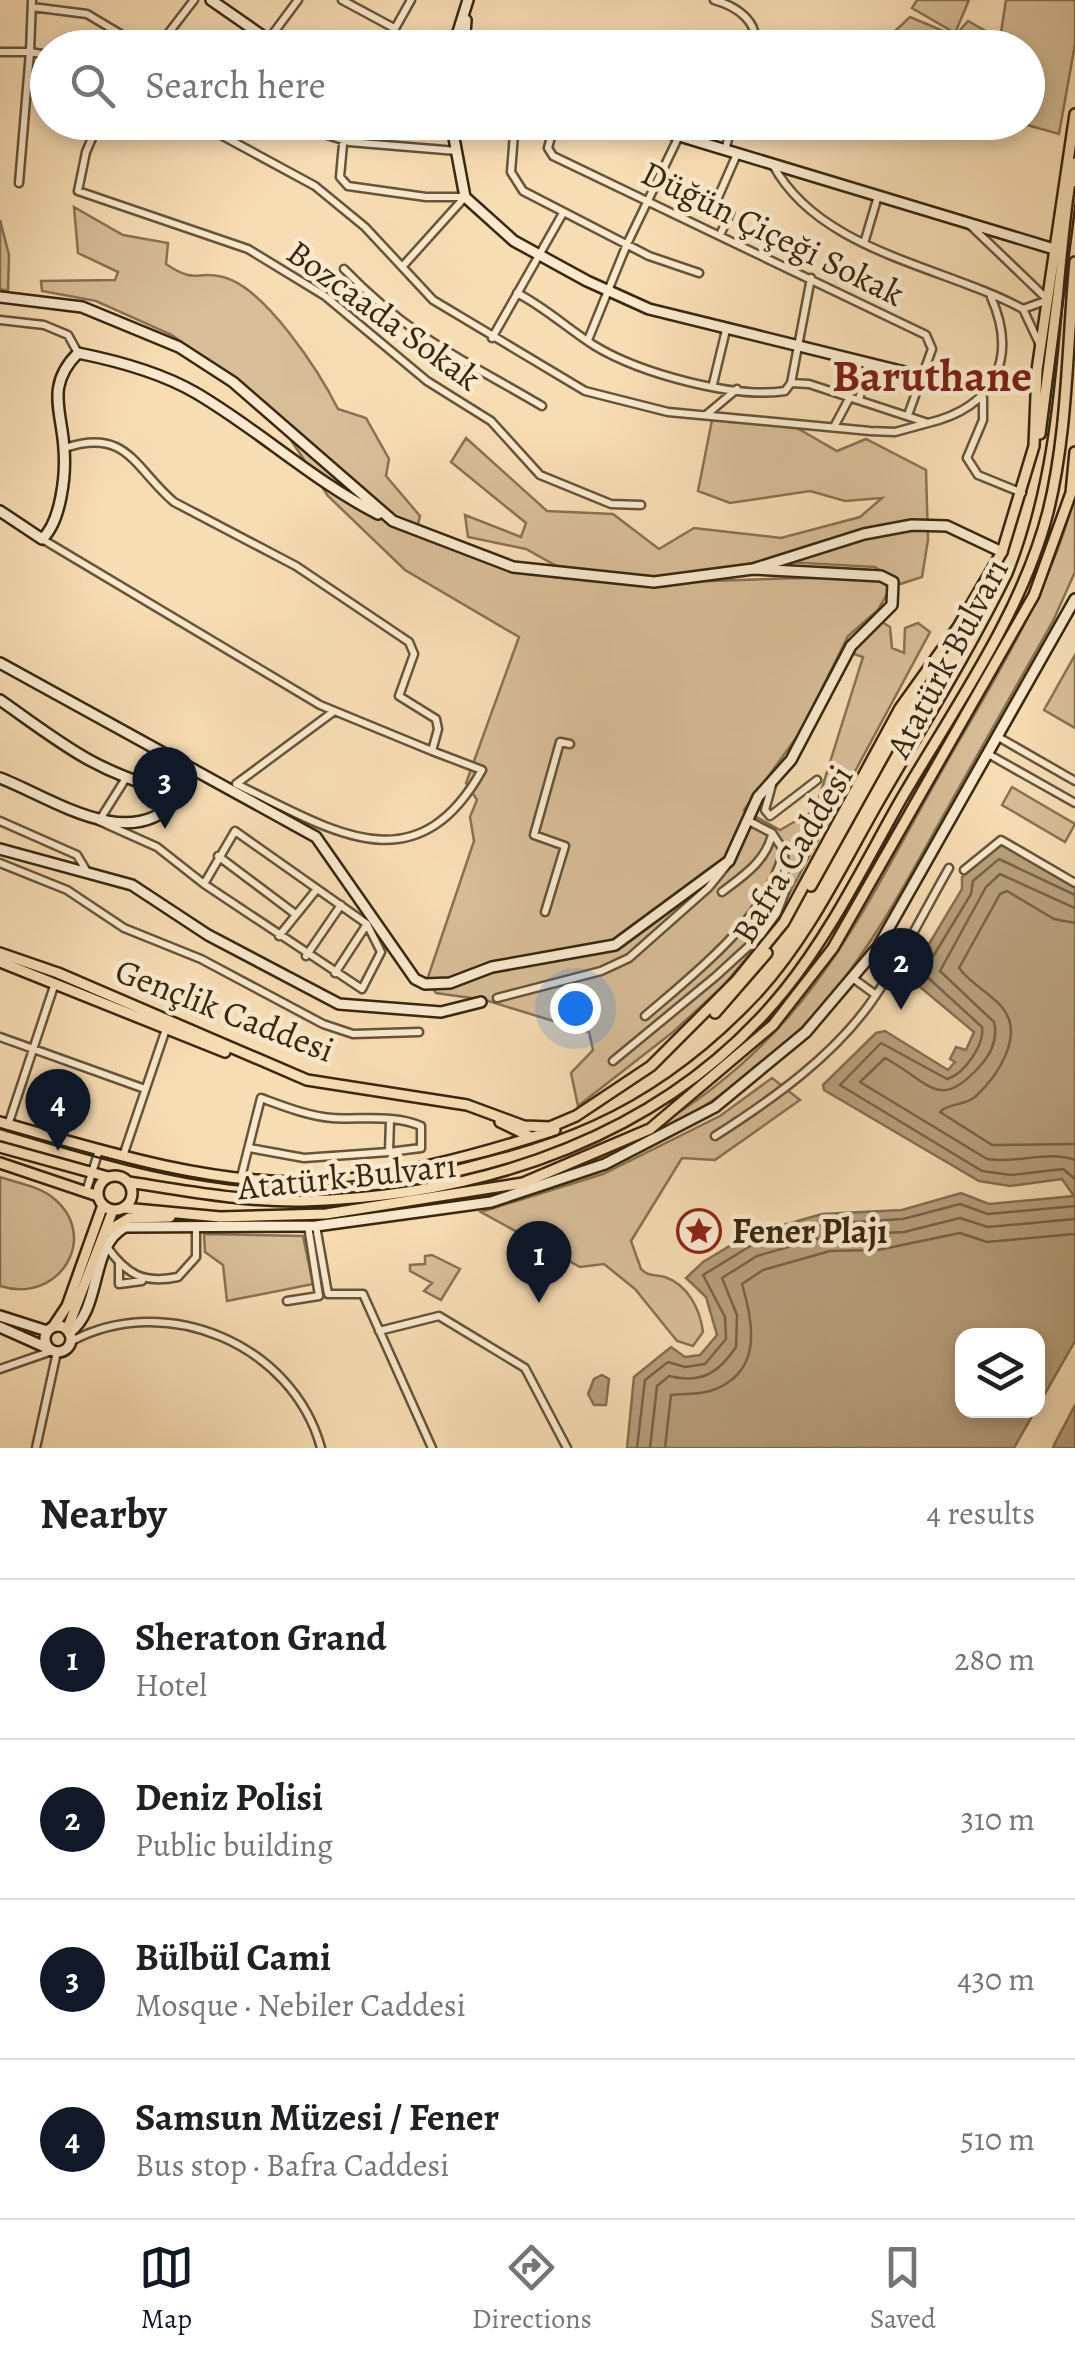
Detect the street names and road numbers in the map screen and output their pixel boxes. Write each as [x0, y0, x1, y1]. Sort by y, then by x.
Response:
street label: Düğün Çiçeği Sokak [634, 149, 912, 317]
street label: Bozcaada Sokak [277, 228, 491, 402]
street label: Atatürk Bulvarı [874, 550, 1020, 767]
street label: Bafra Caddesi [720, 756, 864, 952]
street label: Gençlik Caddesi [109, 946, 341, 1074]
street label: Atatürk Bulvarı [234, 1141, 459, 1211]

